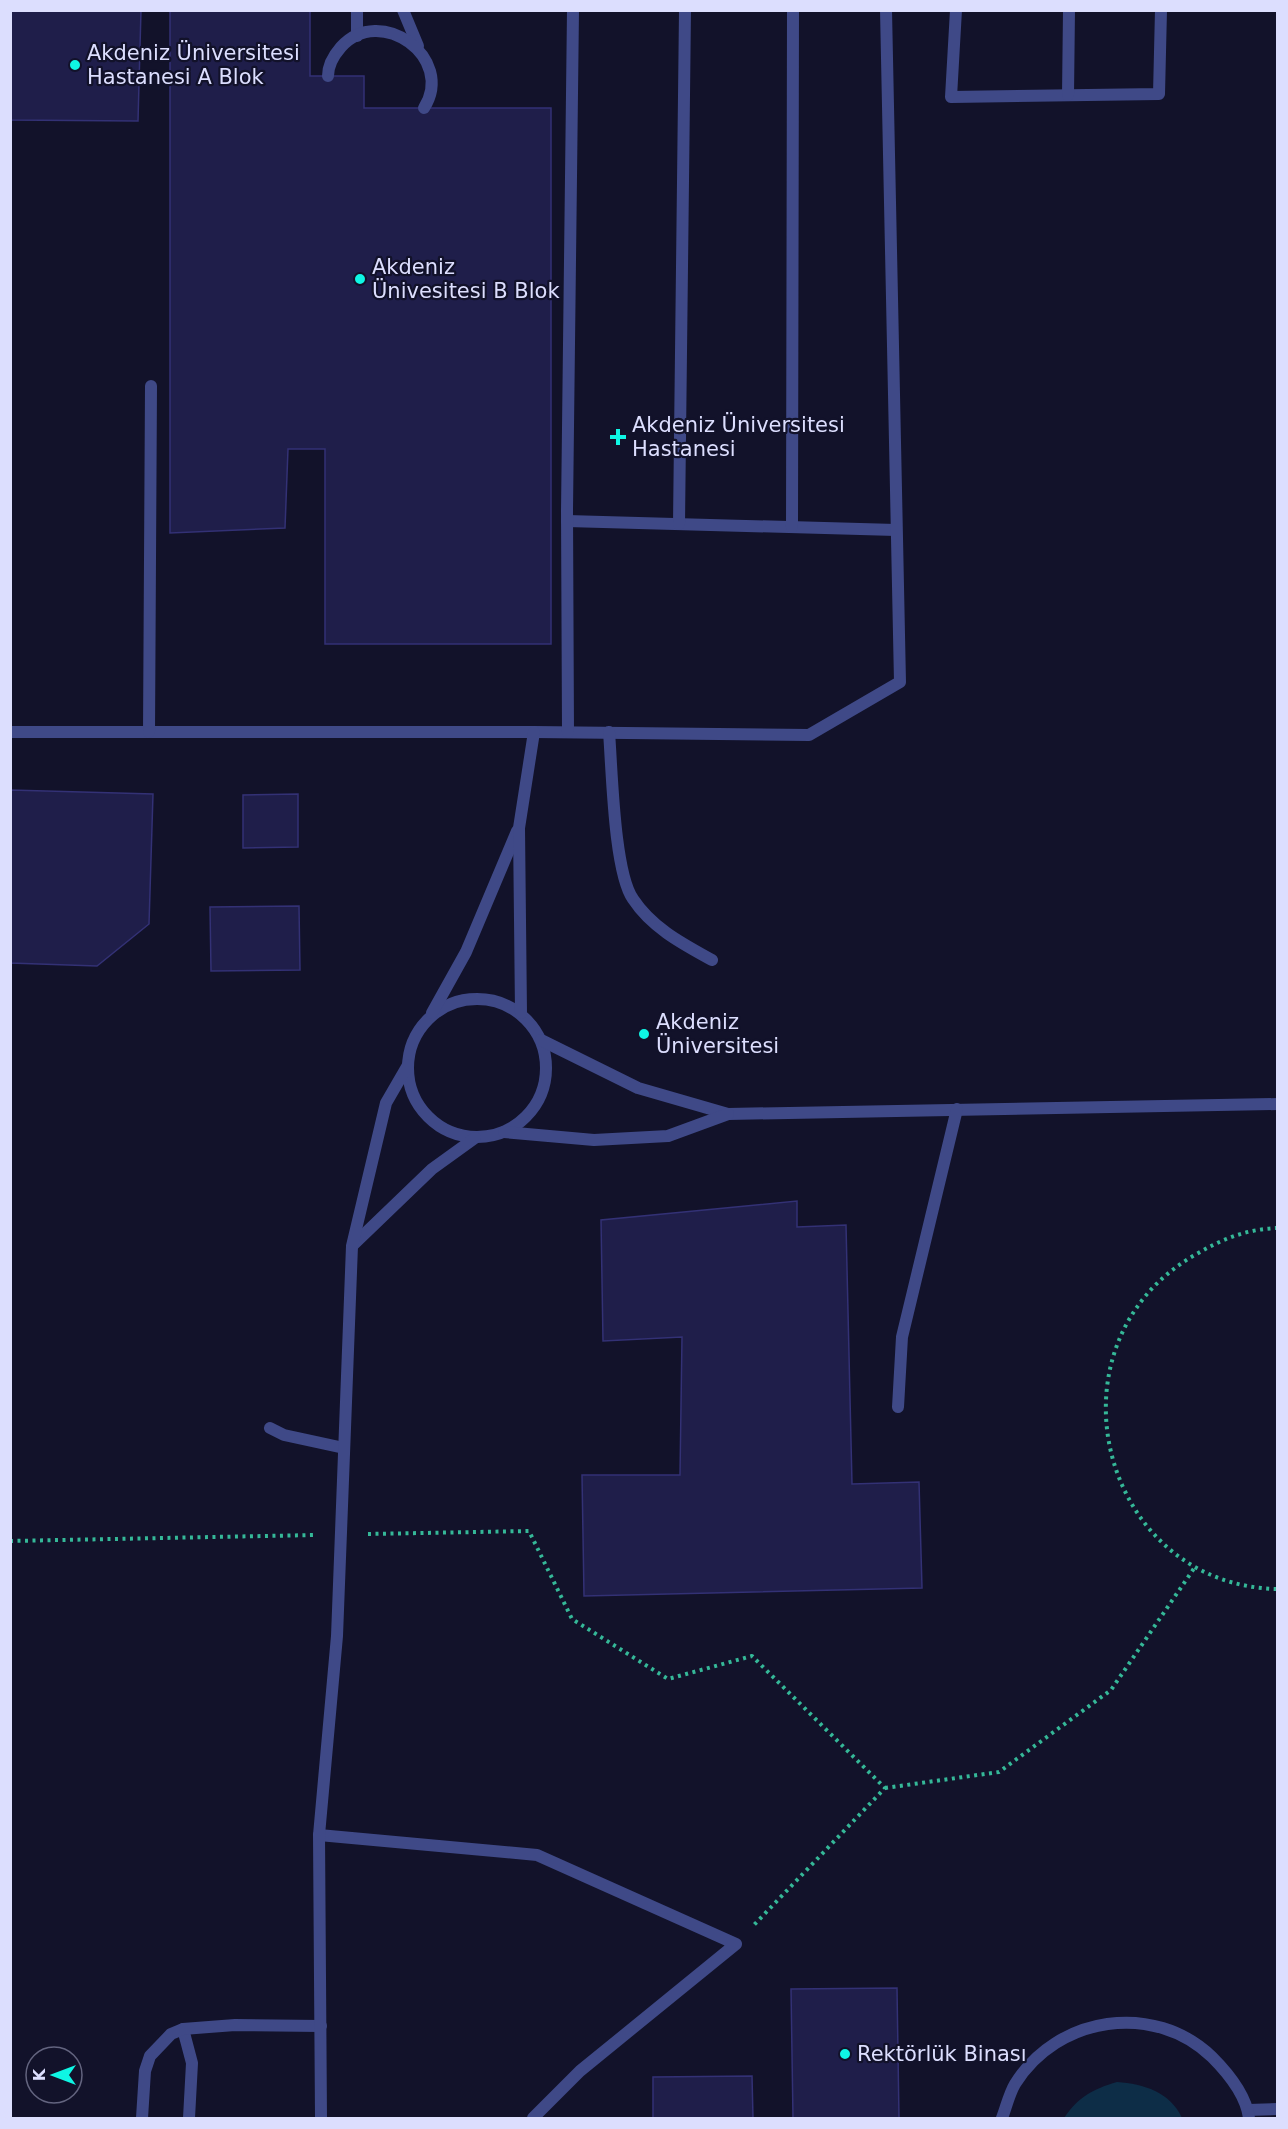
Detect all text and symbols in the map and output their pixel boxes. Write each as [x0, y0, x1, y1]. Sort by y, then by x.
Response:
place label: Akdeniz Üniversitesi Hastanesi A Blok [87, 40, 300, 89]
marker: Akdeniz Üniversitesi Hastanesi A Blok [68, 58, 82, 72]
place label: Akdeniz Ünivesitesi B Blok [372, 255, 560, 303]
marker: Akdeniz Ünivesitesi B Blok [353, 272, 367, 286]
place label: Akdeniz Üniversitesi Hastanesi [632, 412, 845, 461]
marker: Akdeniz Üniversitesi Hastanesi [609, 428, 627, 446]
place label: Akdeniz Üniversitesi [656, 1010, 779, 1058]
marker: Akdeniz Üniversitesi [637, 1027, 651, 1041]
place label: Rektörlük Binası [857, 2042, 1027, 2066]
north arrow [24, 2045, 84, 2105]
marker: Rektörlük Binası [838, 2047, 852, 2061]
text: K [30, 2068, 49, 2081]

